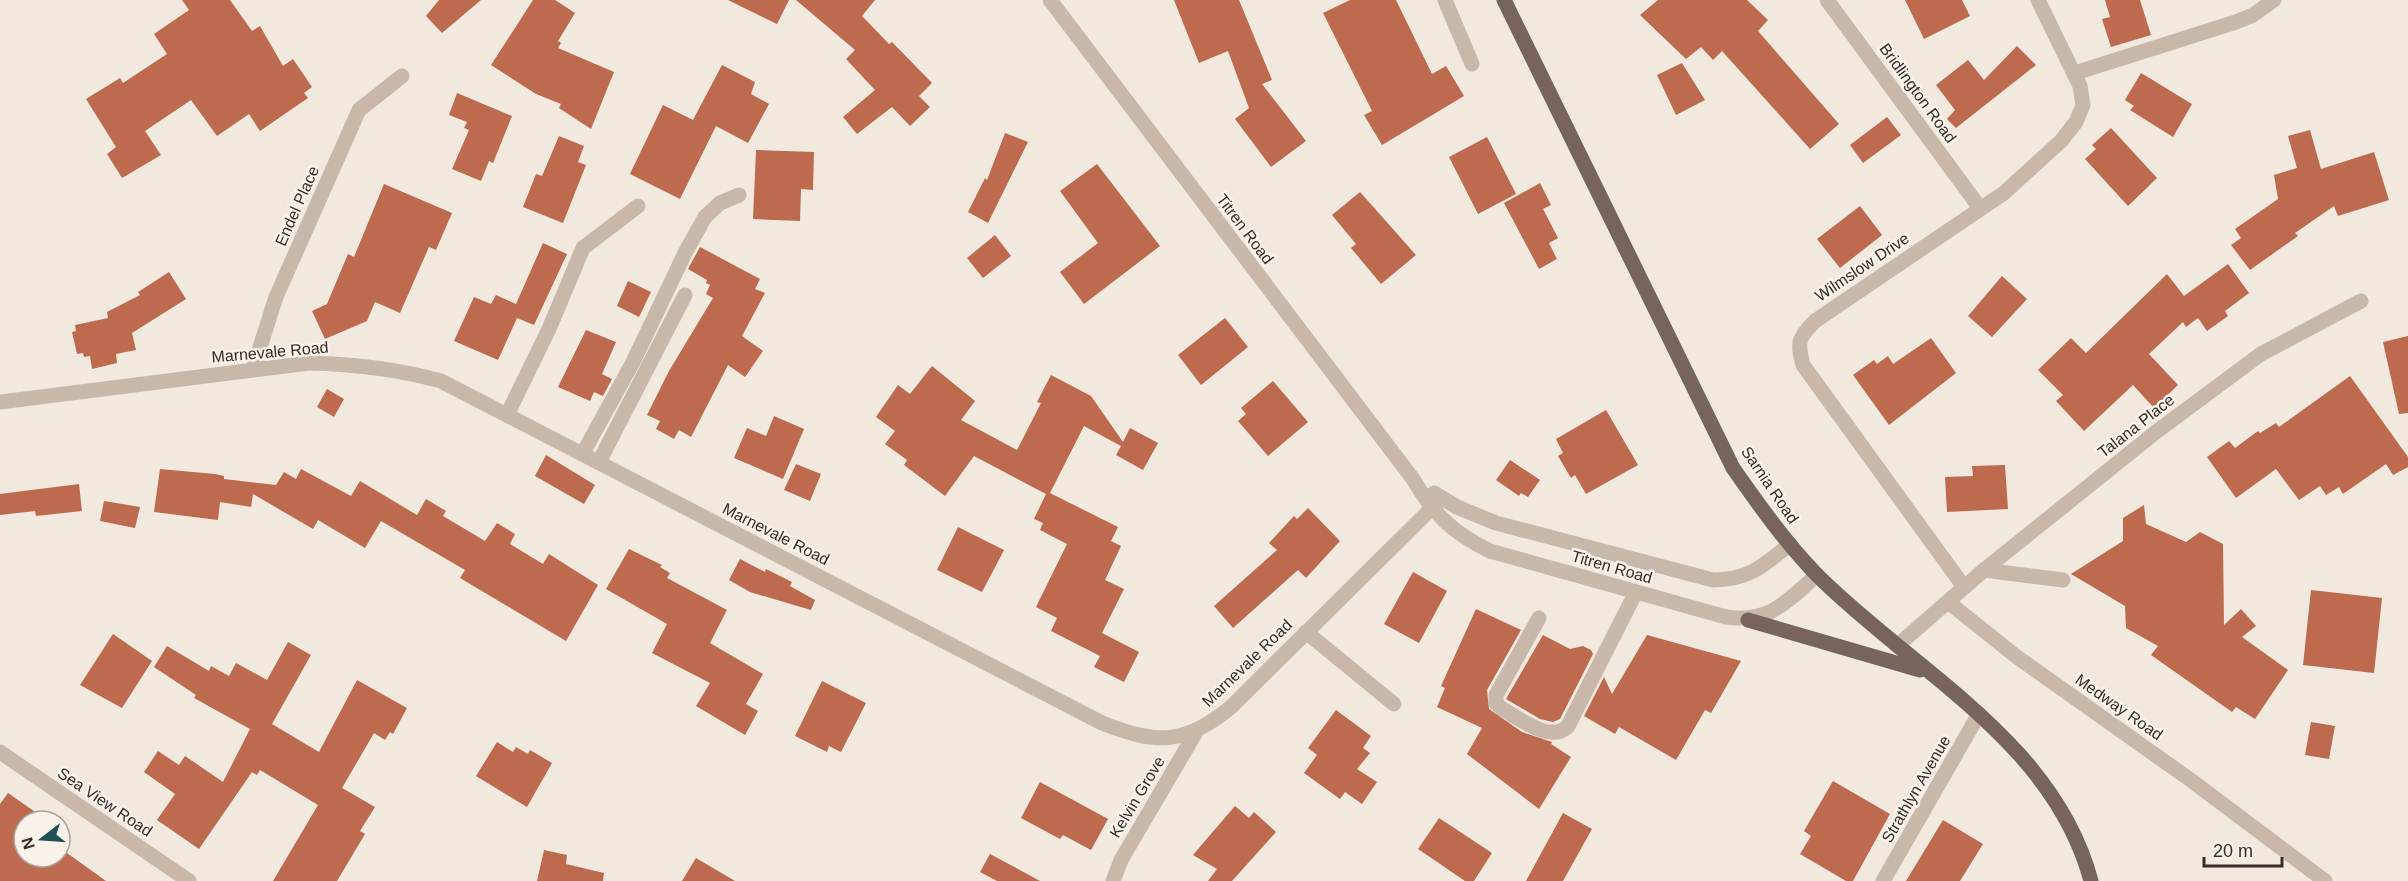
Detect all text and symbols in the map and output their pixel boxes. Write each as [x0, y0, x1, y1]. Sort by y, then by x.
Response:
street label: Bridlington Road [1876, 40, 1960, 146]
street label: Endel Place [272, 163, 322, 248]
street label: Titren Road [1213, 191, 1277, 267]
street label: Wilmslow Drive [1812, 229, 1912, 305]
street label: Marnevale Road [211, 338, 329, 366]
street label: Talana Place [2095, 391, 2177, 461]
street label: Sarnia Road [1738, 443, 1802, 527]
street label: Marnevale Road [720, 500, 832, 568]
street label: Titren Road [1570, 547, 1654, 587]
street label: Marnevale Road [1199, 616, 1295, 710]
street label: Medway Road [2072, 671, 2166, 743]
street label: Strathlyn Avenue [1878, 732, 1954, 846]
street label: Kelvin Grove [1106, 753, 1168, 841]
street label: Sea View Road [55, 764, 155, 840]
north arrow [12, 809, 72, 869]
scale bar [2204, 830, 2282, 868]
text: N [18, 835, 38, 851]
text: 20 m [2213, 841, 2253, 861]

